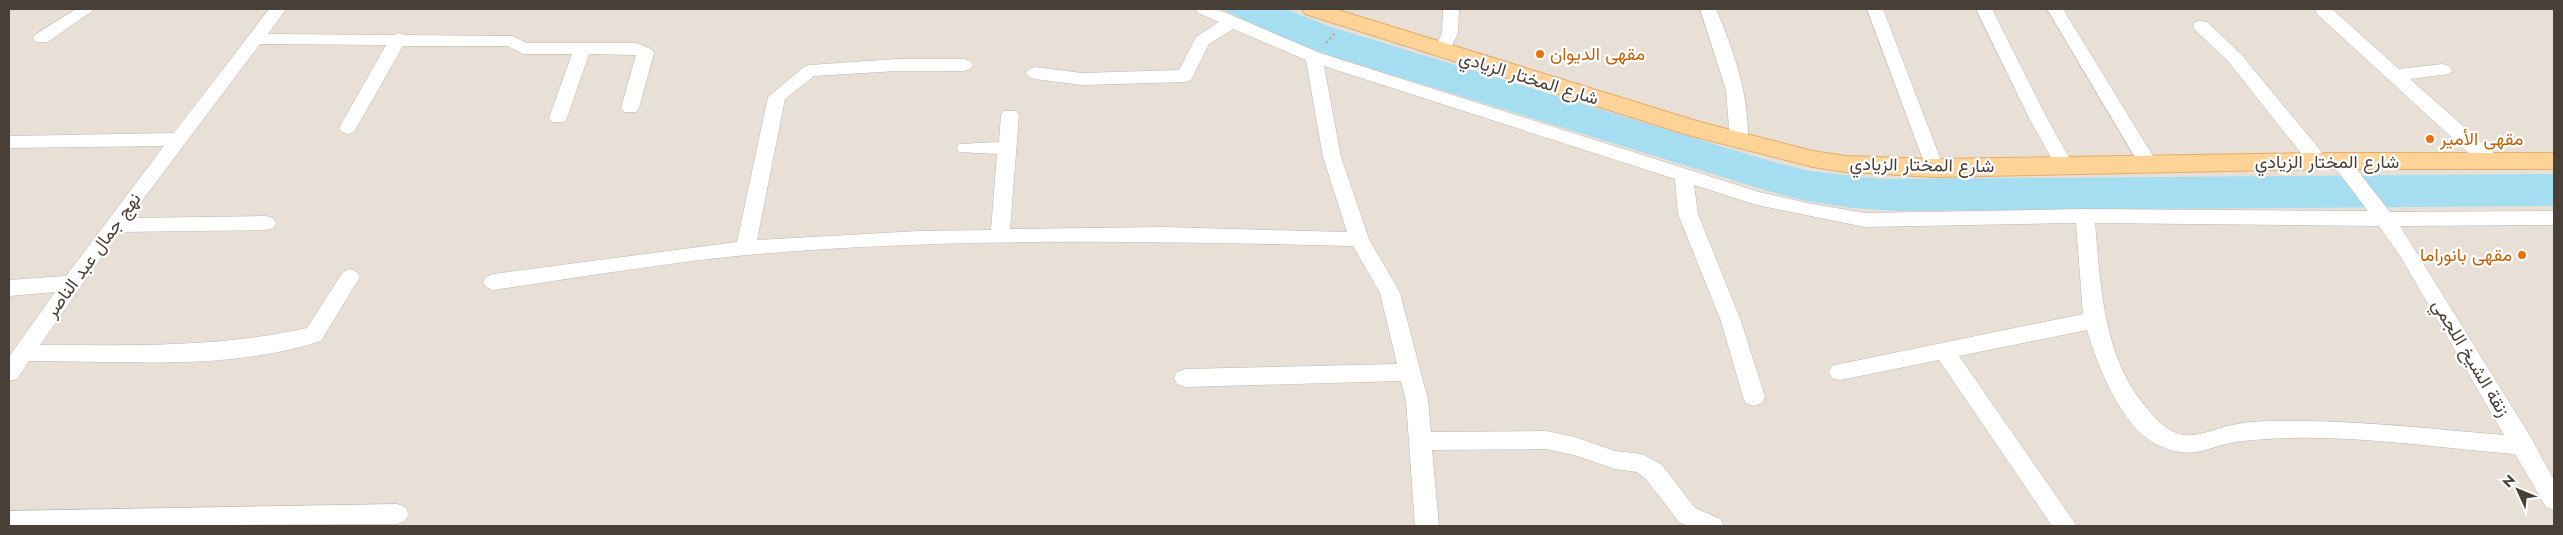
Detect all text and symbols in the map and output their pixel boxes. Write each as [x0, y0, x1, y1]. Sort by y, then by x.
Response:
place label: مقهى الديوان [1550, 41, 1645, 67]
street label: شارع المختار الزيادي [1455, 44, 1602, 113]
marker: مقهى الديوان [1534, 48, 1546, 60]
place label: مقهى الأمير [2439, 126, 2523, 152]
marker: مقهى الأمير [2424, 133, 2436, 145]
street label: شارع المختار الزيادي [2255, 149, 2399, 177]
street label: شارع المختار الزيادي [1849, 151, 1995, 181]
street label: نهج جمال عبد الناصر [38, 187, 147, 324]
place label: مقهى بانوراما [2420, 242, 2512, 268]
marker: مقهى بانوراما [2516, 249, 2528, 261]
street label: زنقة الشيخ اللجمي [2424, 294, 2516, 423]
north arrow [2493, 465, 2543, 515]
text: N [2498, 470, 2520, 492]

